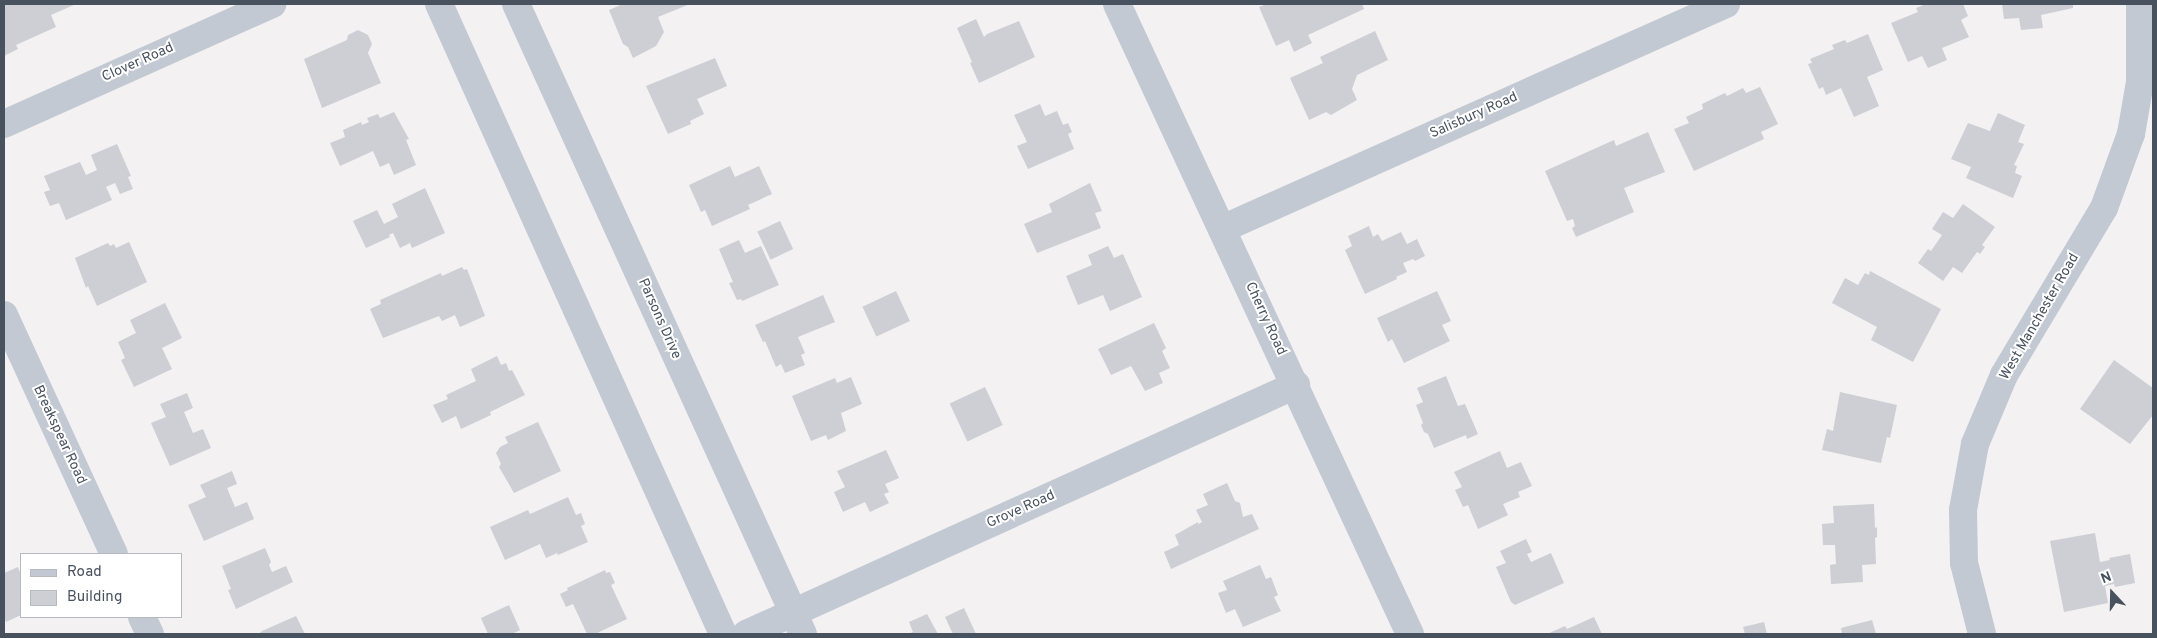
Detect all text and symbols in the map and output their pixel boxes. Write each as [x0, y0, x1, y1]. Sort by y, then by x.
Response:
street label: Clover Road [100, 40, 176, 86]
street label: Salisbury Road [1428, 89, 1520, 143]
street label: West Manchester Road [1997, 251, 2083, 383]
street label: Parsons Drive [634, 276, 684, 362]
street label: Cherry Road [1241, 280, 1289, 358]
street label: Breakspear Road [29, 383, 89, 487]
street label: Grove Road [984, 488, 1058, 532]
legend [20, 553, 182, 618]
text: Road [67, 563, 102, 582]
north arrow [2087, 568, 2137, 618]
text: N [2099, 569, 2114, 588]
text: Building [67, 588, 122, 607]

